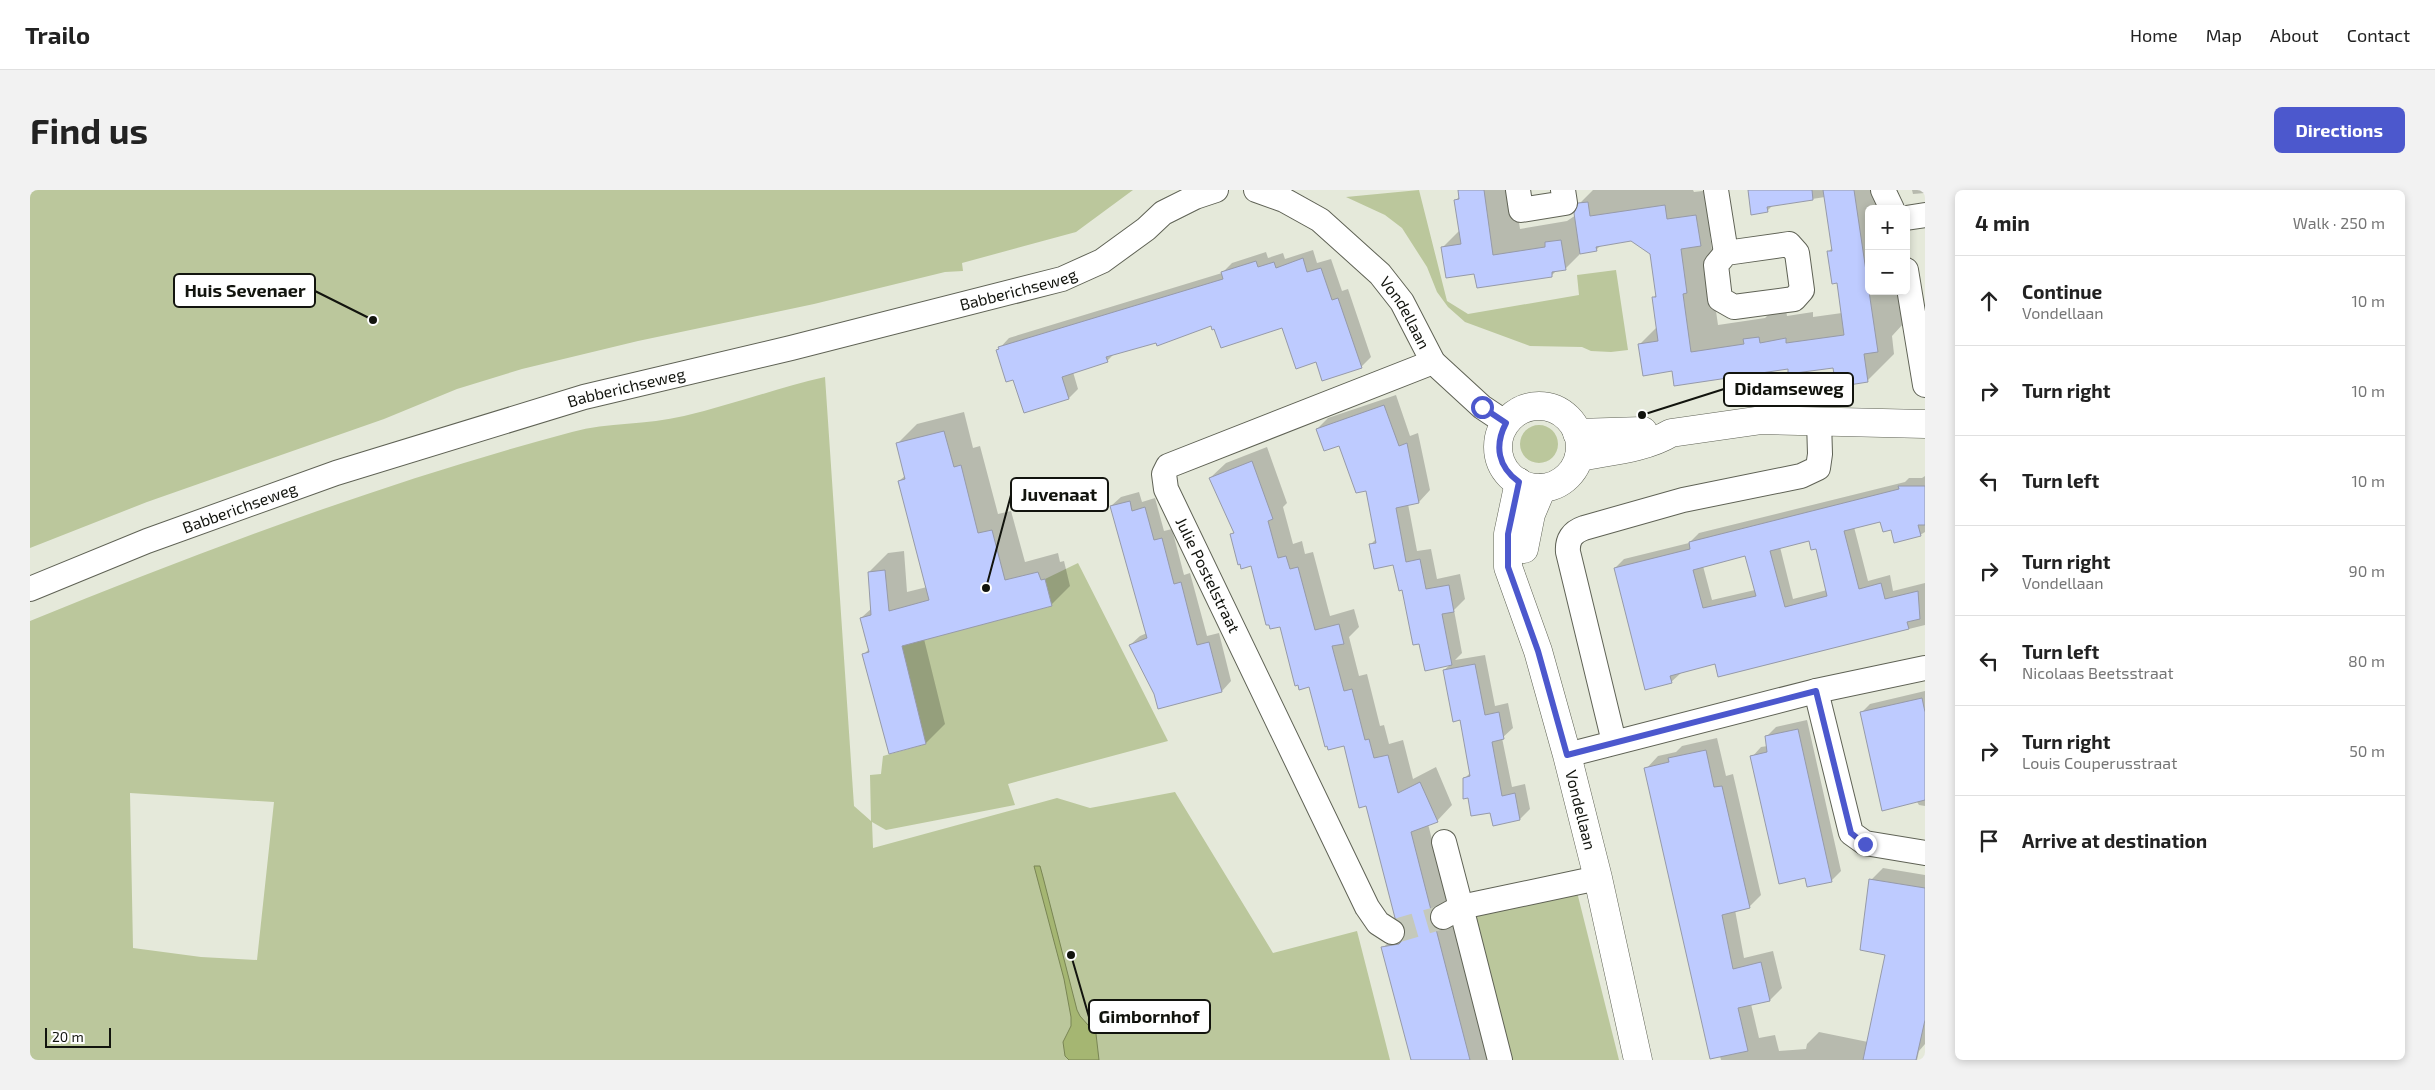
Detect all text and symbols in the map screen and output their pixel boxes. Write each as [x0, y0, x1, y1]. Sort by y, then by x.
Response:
text: Trailo [25, 20, 90, 49]
text: Home [2130, 24, 2178, 46]
text: Map [2206, 24, 2242, 46]
text: About [2270, 24, 2319, 46]
text: Contact [2347, 24, 2410, 46]
button: Directions [2274, 107, 2405, 153]
text: Find us [30, 109, 148, 151]
map controls [1865, 205, 1910, 295]
button: + [1865, 205, 1910, 250]
text: 4 min [1975, 210, 2030, 235]
text: Walk · 250 m [2293, 213, 2385, 232]
button: − [1865, 250, 1910, 295]
street label: Babberichseweg [957, 264, 1080, 314]
street label: Vondellaan [1376, 272, 1435, 352]
callout: Huis Sevenaer [174, 274, 315, 307]
text: Huis Sevenaer [184, 279, 306, 301]
text: Continue [2022, 280, 2102, 303]
icon: ahead [1975, 287, 2003, 315]
text: 10 m [2351, 291, 2385, 310]
text: Vondellaan [2022, 303, 2104, 322]
street label: Babberichseweg [565, 363, 687, 411]
callout: Didamseweg [1724, 373, 1853, 406]
text: Didamseweg [1734, 377, 1844, 399]
icon: right [1975, 377, 2003, 405]
text: Turn right [2022, 379, 2110, 402]
text: 10 m [2351, 381, 2385, 400]
route start [1471, 396, 1494, 419]
icon: left [1975, 467, 2003, 495]
text: Turn left [2022, 469, 2099, 492]
text: 10 m [2351, 471, 2385, 490]
street label: Babberichseweg [180, 478, 300, 537]
callout: Juvenaat [1011, 478, 1108, 511]
text: Juvenaat [1021, 483, 1098, 505]
street label: Julie Postelstraat [1172, 514, 1245, 635]
text: Turn right [2022, 550, 2110, 573]
icon: right [1975, 557, 2003, 585]
text: 90 m [2349, 561, 2385, 580]
text: Vondellaan [2022, 573, 2104, 592]
text: Turn left [2022, 640, 2099, 663]
icon: left [1975, 647, 2003, 675]
text: 80 m [2348, 651, 2385, 670]
text: Nicolaas Beetsstraat [2022, 663, 2174, 682]
text: Turn right [2022, 730, 2110, 753]
icon: right [1975, 737, 2003, 765]
text: 50 m [2349, 741, 2385, 760]
text: Louis Couperusstraat [2022, 753, 2177, 772]
street label: Vondellaan [1562, 768, 1601, 852]
icon: arrive [1975, 827, 2003, 855]
text: Arrive at destination [2022, 829, 2207, 852]
route end [1854, 833, 1877, 856]
callout: Gimbornhof [1089, 1000, 1210, 1033]
text: Gimbornhof [1099, 1005, 1200, 1027]
scale bar [45, 1025, 111, 1048]
text: 20 m [52, 1028, 84, 1045]

